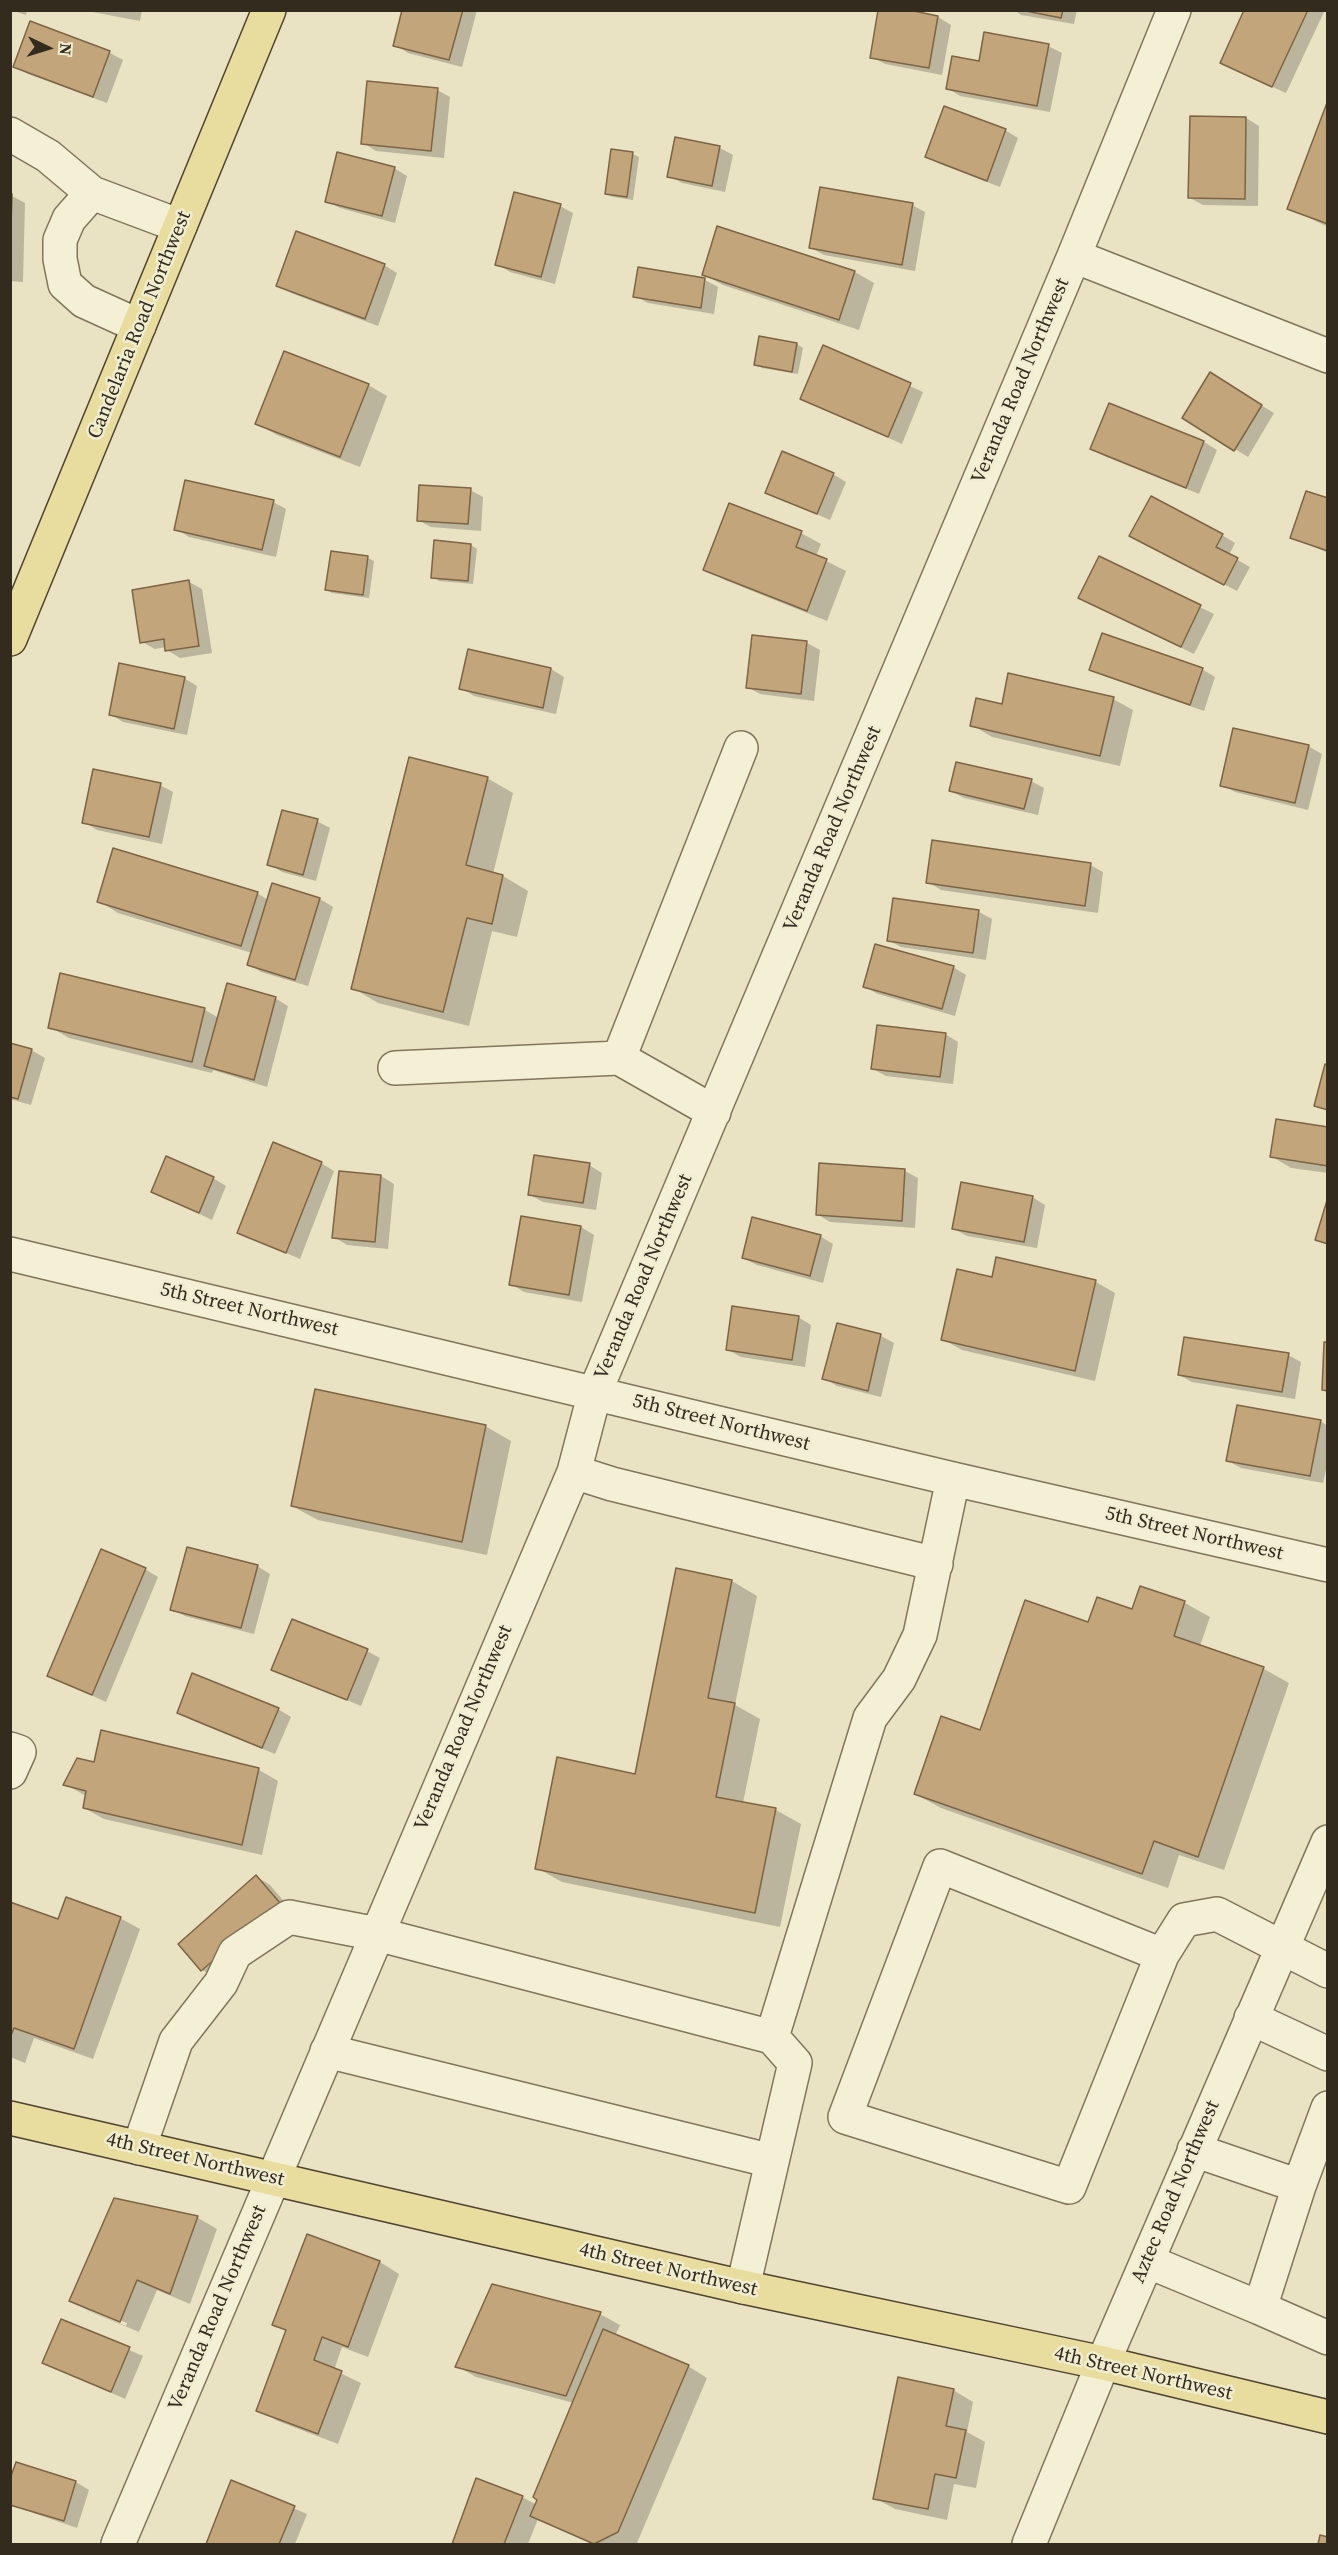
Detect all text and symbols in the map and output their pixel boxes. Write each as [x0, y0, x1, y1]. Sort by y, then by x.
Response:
north arrow [18, 18, 78, 78]
text: N [55, 43, 77, 56]
street label: Candelaria Road Northwest [83, 208, 197, 442]
street label: Veranda Road Northwest [967, 275, 1075, 487]
street label: Veranda Road Northwest [779, 723, 887, 935]
street label: Veranda Road Northwest [590, 1171, 698, 1383]
street label: 5th Street Northwest [158, 1278, 340, 1342]
street label: 5th Street Northwest [630, 1389, 812, 1457]
street label: 5th Street Northwest [1103, 1502, 1285, 1566]
street label: Veranda Road Northwest [410, 1622, 518, 1834]
street label: Aztec Road Northwest [1127, 2097, 1225, 2287]
street label: 4th Street Northwest [104, 2128, 286, 2192]
street label: Veranda Road Northwest [164, 2202, 272, 2414]
street label: 4th Street Northwest [577, 2238, 759, 2302]
street label: 4th Street Northwest [1052, 2342, 1234, 2406]

